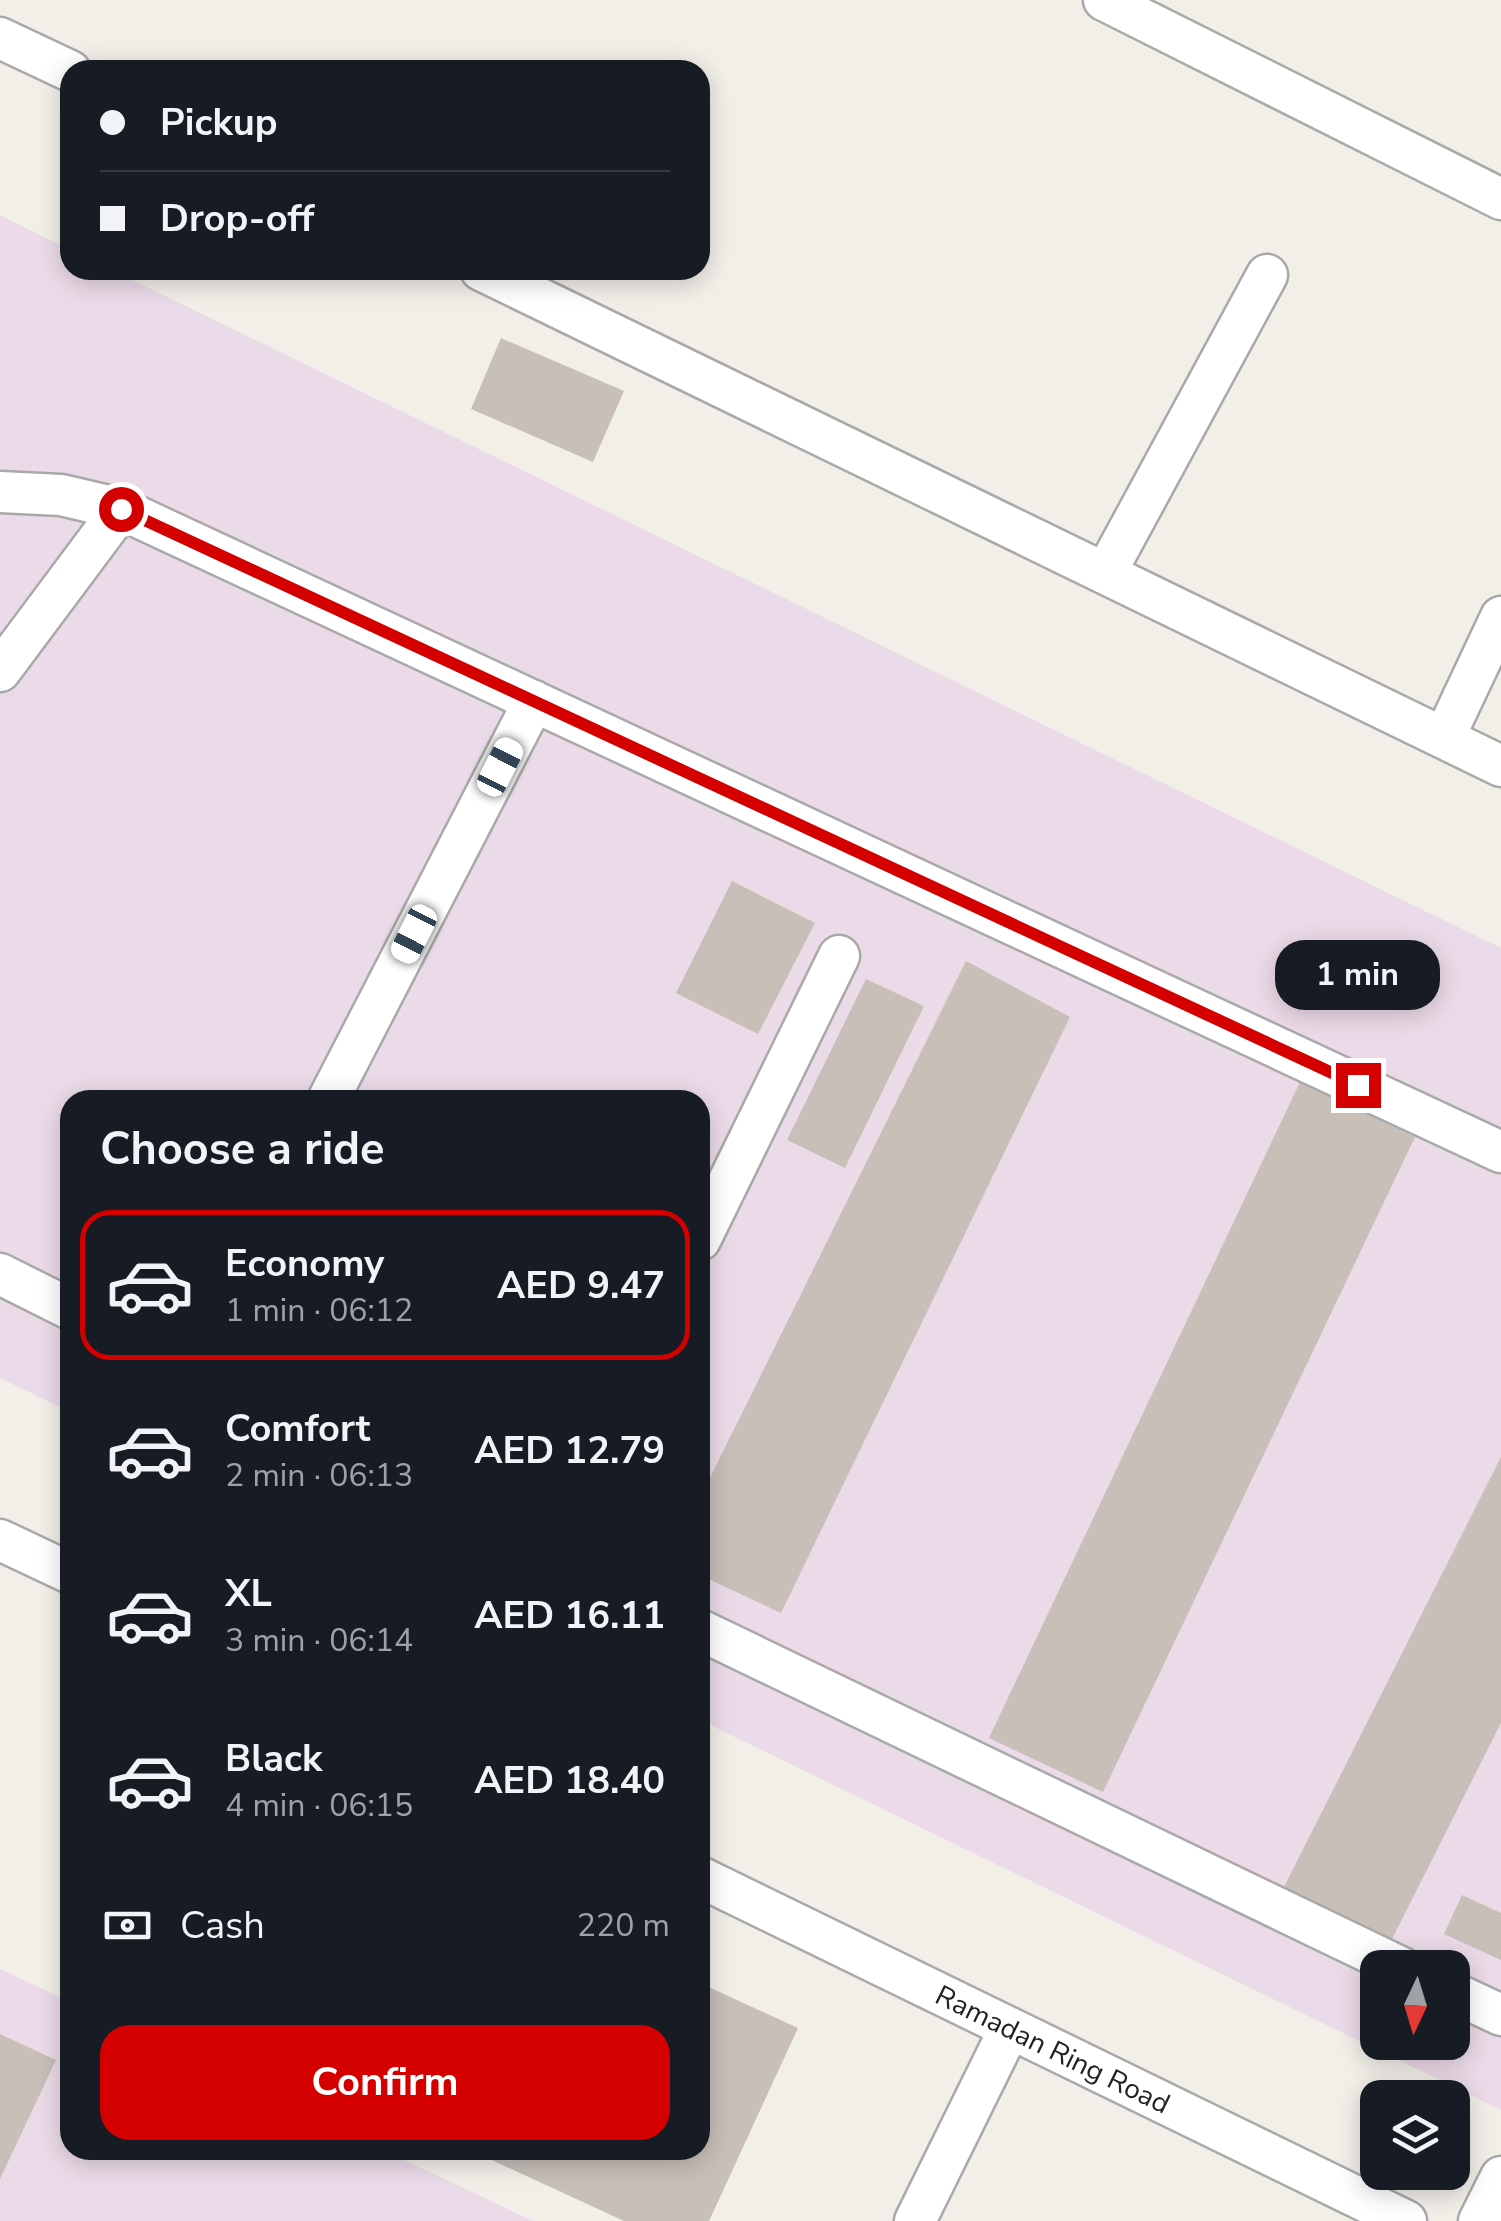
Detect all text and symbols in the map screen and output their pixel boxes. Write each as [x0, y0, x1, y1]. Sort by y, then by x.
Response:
text: Pickup [160, 97, 278, 148]
text: Drop-off [160, 193, 314, 244]
route start [99, 487, 144, 532]
car [473, 733, 527, 801]
car [387, 900, 441, 968]
callout: 1 min [1276, 940, 1440, 1010]
text: 1 min [1316, 953, 1399, 996]
route end [1336, 1063, 1381, 1108]
text: Choose a ride [100, 1119, 385, 1180]
text: Economy [225, 1238, 384, 1289]
icon: car [105, 1240, 195, 1330]
text: AED 9.47 [497, 1260, 665, 1311]
text: 1 min · 06:12 [225, 1289, 413, 1332]
text: Comfort [225, 1403, 370, 1454]
icon: car [105, 1405, 195, 1495]
text: AED 12.79 [474, 1425, 665, 1476]
text: 2 min · 06:13 [225, 1454, 413, 1497]
text: XL [225, 1568, 272, 1619]
icon: car [105, 1570, 195, 1660]
text: AED 16.11 [474, 1590, 665, 1641]
text: 3 min · 06:14 [225, 1619, 413, 1662]
text: Black [225, 1733, 322, 1784]
icon: car [105, 1735, 195, 1825]
text: AED 18.40 [474, 1755, 665, 1806]
text: 4 min · 06:15 [225, 1784, 413, 1827]
icon: cash [100, 1898, 155, 1953]
text: Cash [180, 1900, 265, 1951]
text: 220 m [577, 1904, 670, 1947]
north arrow [1360, 1950, 1470, 2060]
map controls [1360, 1950, 1470, 2190]
street label: Ramadan Ring Road [929, 1977, 1176, 2123]
button: Confirm [100, 2025, 670, 2140]
button: layers [1360, 2080, 1470, 2190]

